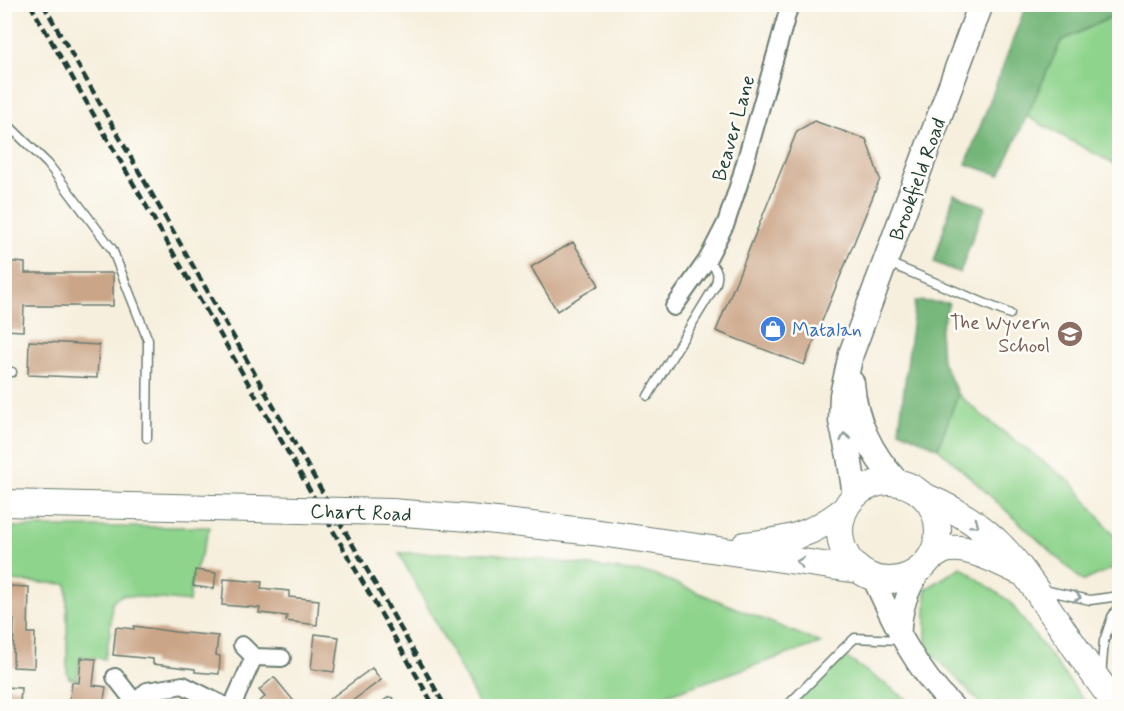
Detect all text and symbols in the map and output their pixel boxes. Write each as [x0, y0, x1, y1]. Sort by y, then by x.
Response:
street label: Beaver Lane [706, 72, 762, 185]
street label: Brookfield Road [884, 114, 953, 245]
place label: The Wyvern School [950, 310, 1050, 360]
shop icon: Matalan [758, 314, 788, 344]
place label: Matalan [792, 317, 862, 344]
school or university icon: The Wyvern School [1055, 319, 1085, 349]
one-way arrow [839, 433, 852, 443]
street label: Chart Road [310, 498, 412, 529]
one-way arrow [969, 517, 980, 528]
one-way arrow [796, 556, 805, 568]
one-way arrow [1072, 590, 1082, 603]

